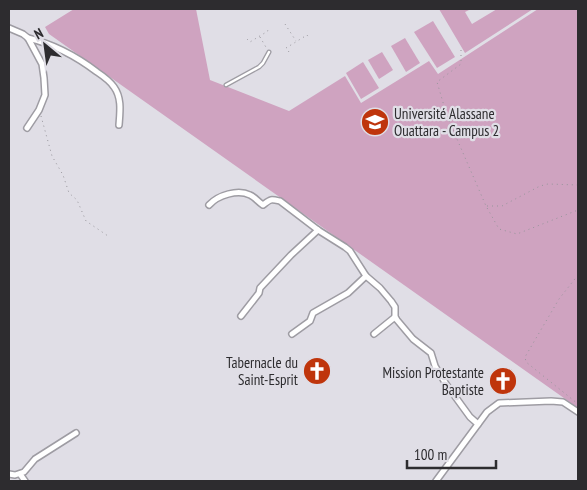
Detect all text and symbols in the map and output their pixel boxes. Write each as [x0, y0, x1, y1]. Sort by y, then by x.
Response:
north arrow [20, 20, 70, 70]
text: N [31, 24, 46, 43]
place label: Université Alassane Ouattara - Campus 2 [394, 104, 499, 140]
school or university icon: Université Alassane Ouattara - Campus 2 [360, 107, 390, 137]
place label: Tabernacle du Saint-Esprit [226, 353, 298, 389]
church icon: Tabernacle du Saint-Esprit [302, 356, 332, 386]
place label: Mission Protestante Baptiste [382, 363, 484, 399]
church icon: Mission Protestante Baptiste [488, 366, 518, 396]
scale bar [407, 438, 496, 470]
text: 100 m [414, 445, 447, 464]

